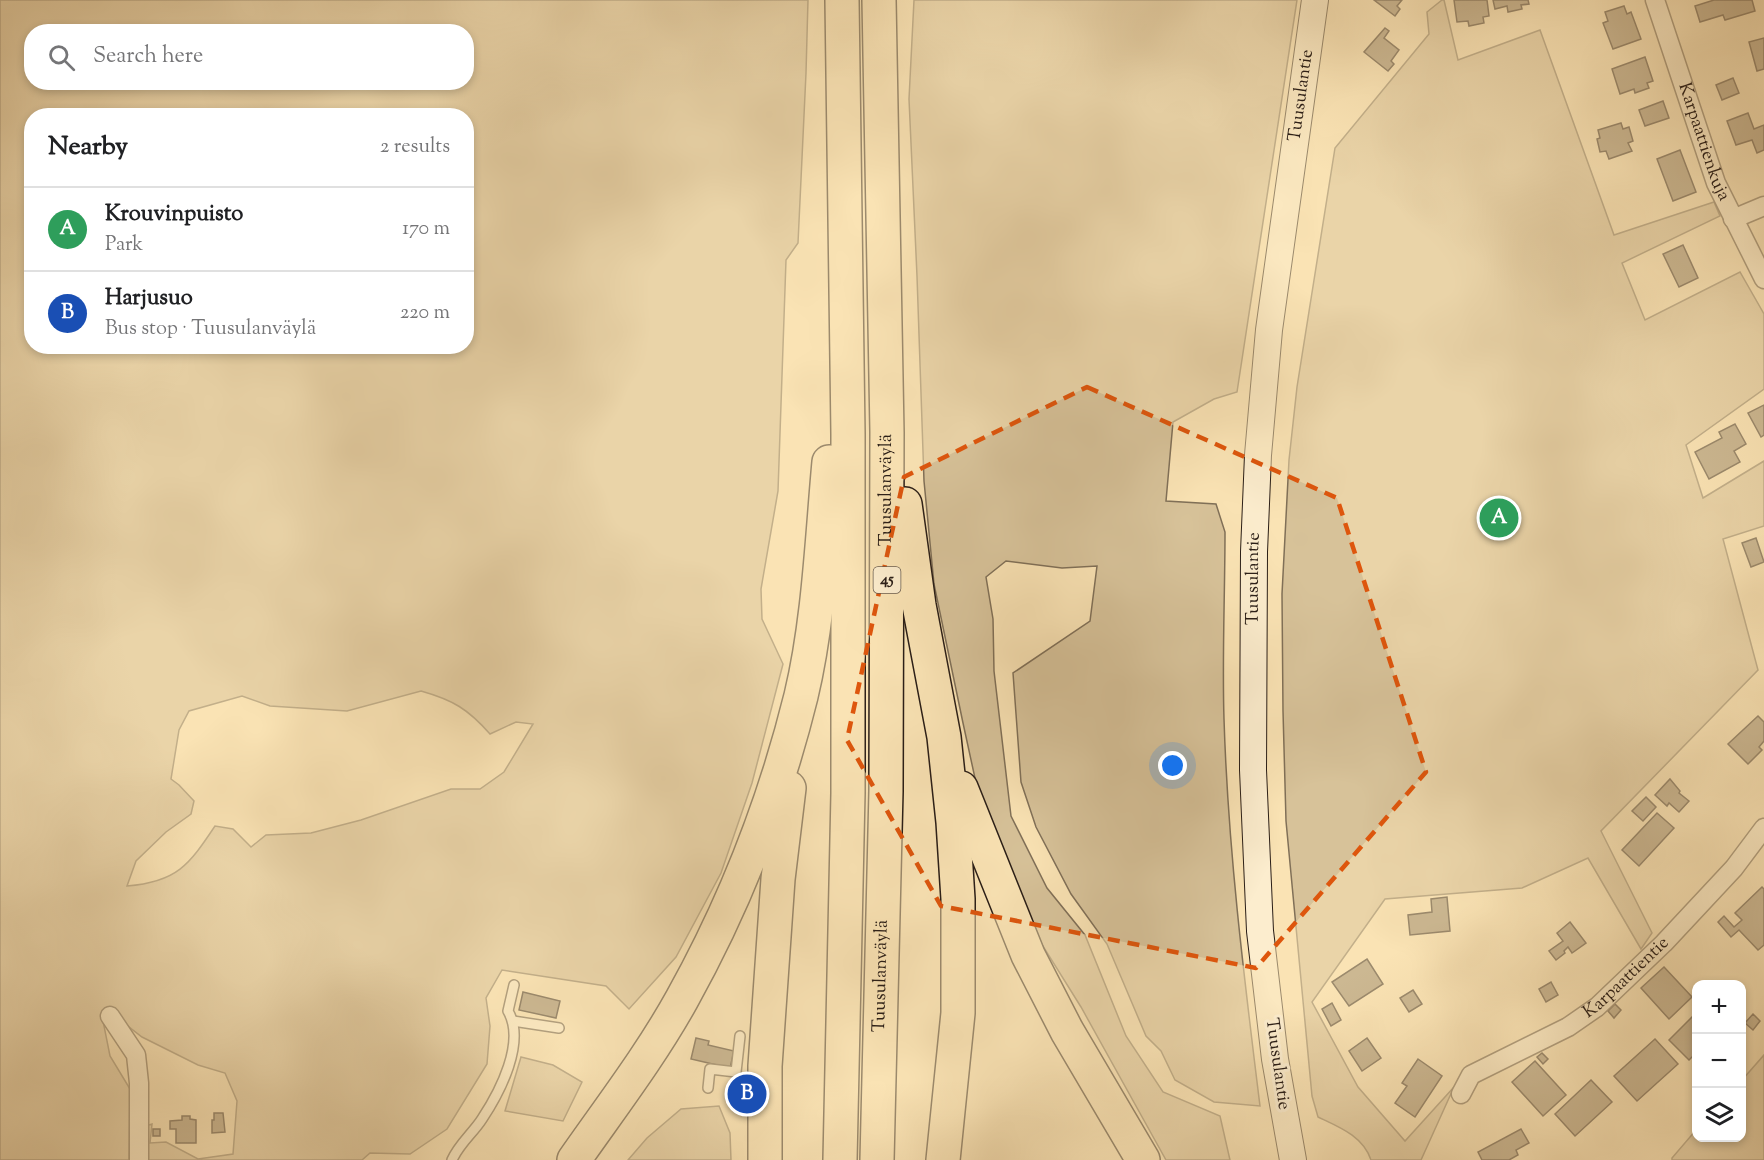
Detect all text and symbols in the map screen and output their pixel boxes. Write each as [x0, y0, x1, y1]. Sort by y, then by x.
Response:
search box [24, 24, 474, 90]
icon: search [45, 41, 78, 74]
text: Search here [93, 41, 203, 73]
street label: Tuusulantie [1282, 48, 1321, 143]
street label: Karpaattienkuja [1671, 79, 1736, 206]
text: Nearby [48, 129, 128, 166]
text: 2 results [380, 133, 450, 162]
text: Krouvinpuisto [105, 199, 243, 231]
text: A [59, 215, 76, 244]
text: 170 m [402, 215, 450, 244]
text: Park [105, 231, 143, 260]
text: Harjusuo [105, 283, 193, 315]
text: B [61, 299, 74, 328]
text: 220 m [400, 299, 450, 328]
text: Bus stop · Tuusulanväylä [105, 315, 316, 344]
street label: Tuusulanväylä [874, 434, 900, 546]
pin: A [1480, 496, 1518, 540]
street label: Tuusulantie [1241, 532, 1268, 625]
road number: 45 [874, 567, 900, 593]
your location [1158, 751, 1187, 780]
street label: Tuusulanväylä [867, 920, 896, 1033]
street label: Karpaattientie [1578, 931, 1675, 1026]
map controls [1692, 980, 1746, 1142]
button: + [1692, 980, 1746, 1034]
street label: Tuusulantie [1258, 1016, 1296, 1112]
button: − [1692, 1034, 1746, 1088]
pin: B [728, 1072, 766, 1116]
button: layers [1692, 1088, 1746, 1142]

